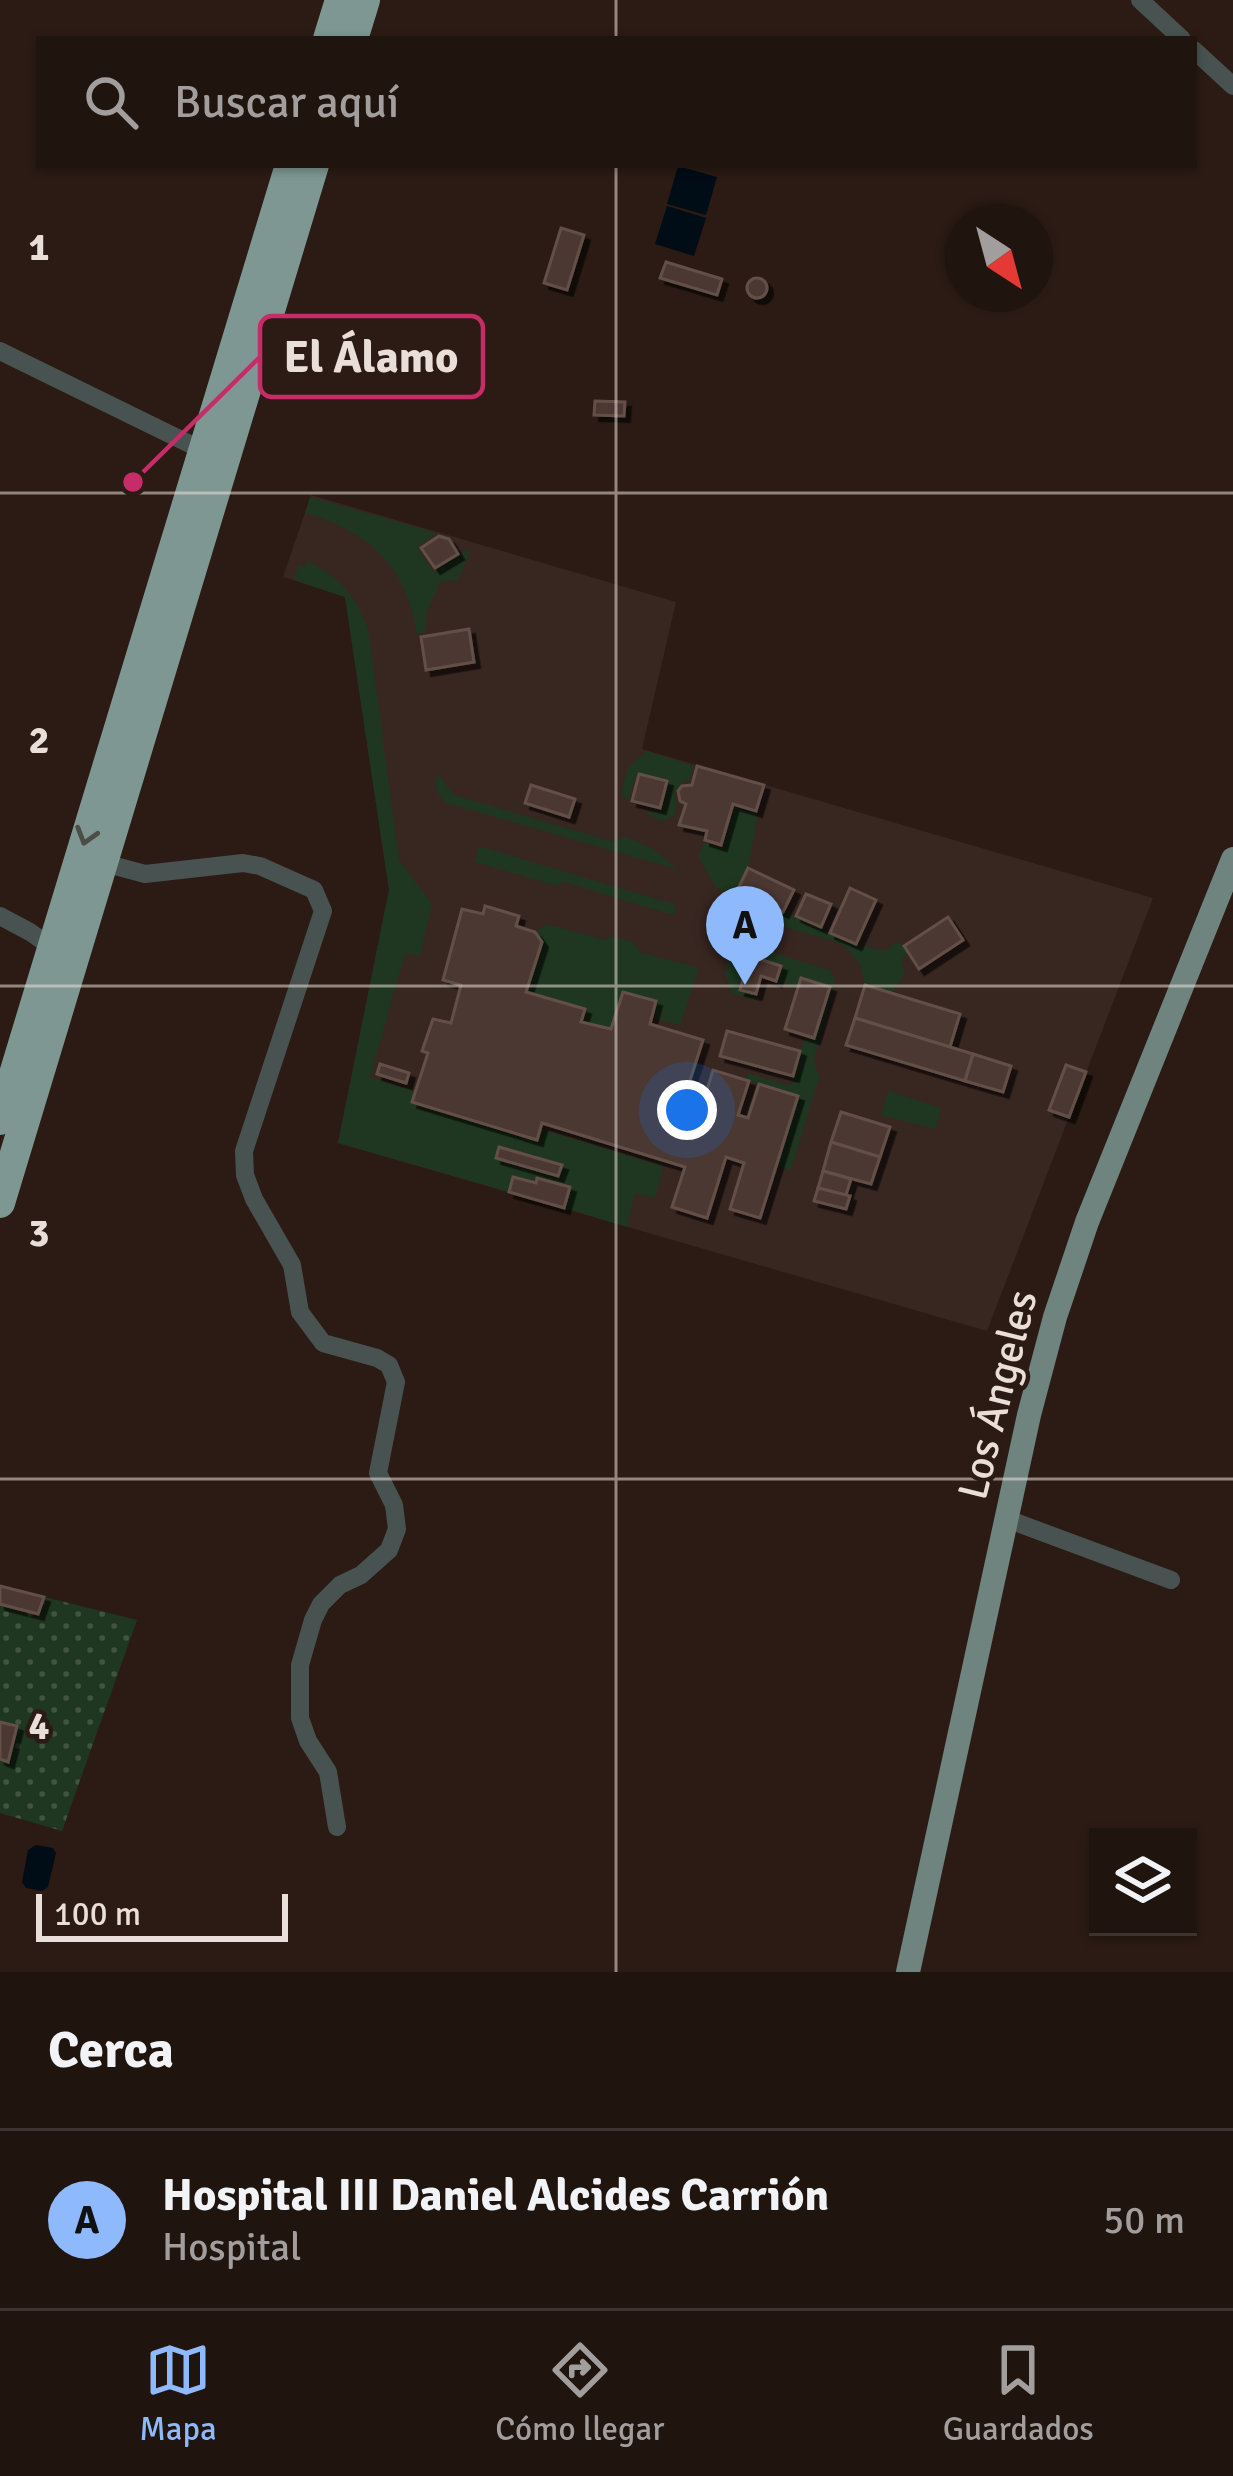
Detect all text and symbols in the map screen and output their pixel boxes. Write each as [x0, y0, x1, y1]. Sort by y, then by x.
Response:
search box [36, 36, 1197, 168]
icon: search [78, 69, 144, 135]
text: Buscar aquí [174, 75, 399, 130]
north arrow [945, 204, 1053, 312]
text: 1 [28, 223, 50, 271]
callout: El Álamo [260, 316, 483, 397]
text: El Álamo [283, 329, 459, 385]
text: 2 [28, 716, 50, 764]
one-way arrow [75, 825, 100, 846]
pin: A [706, 886, 784, 985]
your location [657, 1080, 717, 1140]
text: 3 [28, 1209, 50, 1257]
street label: Los Ángeles [947, 1285, 1049, 1505]
text: 4 [28, 1702, 50, 1750]
map controls [1089, 1828, 1197, 1936]
button: layers [1089, 1828, 1197, 1936]
scale bar [36, 1888, 288, 1941]
text: 100 m [54, 1894, 141, 1935]
text: Cerca [48, 2019, 174, 2082]
text: Hospital III Daniel Alcides Carrión [162, 2168, 829, 2223]
text: A [75, 2196, 99, 2244]
text: 50 m [1103, 2196, 1185, 2244]
text: Hospital [162, 2223, 302, 2271]
tab: Mapa [139, 2337, 217, 2450]
tab: Cómo llegar [495, 2337, 664, 2450]
tab: Guardados [943, 2337, 1094, 2450]

